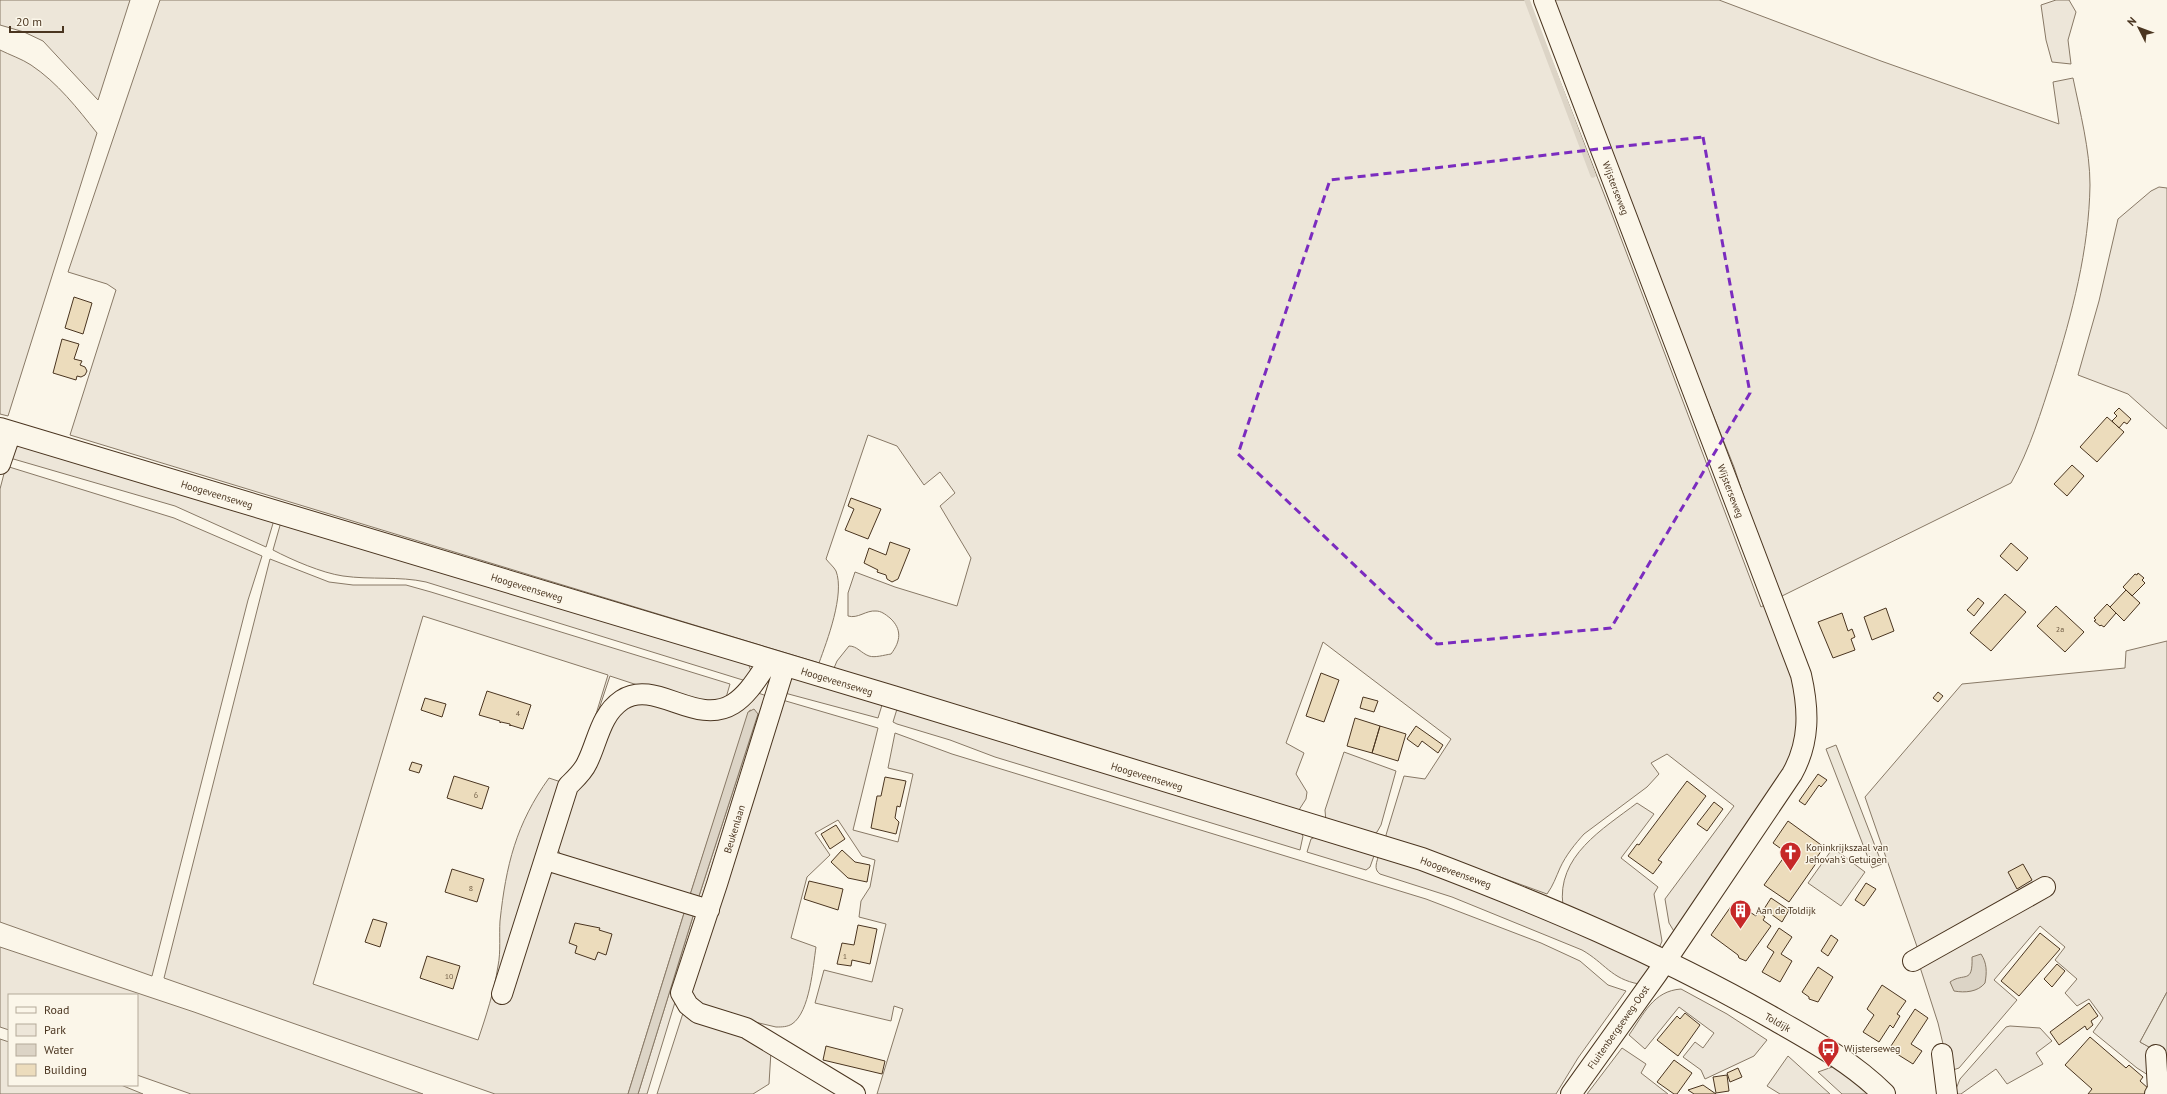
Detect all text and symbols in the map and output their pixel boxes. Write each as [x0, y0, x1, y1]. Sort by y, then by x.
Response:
scale bar [10, 8, 63, 34]
north arrow [2119, 8, 2159, 48]
text: 20 m [16, 14, 42, 29]
text: N [2124, 14, 2139, 29]
street label: Wijsterseweg [1599, 160, 1632, 217]
street label: Wijsterseweg [1714, 463, 1747, 520]
street label: Hoogeveenseweg [179, 477, 254, 512]
street label: Hoogeveenseweg [489, 570, 564, 605]
house number: 2a [2056, 624, 2064, 634]
street label: Hoogeveenseweg [799, 664, 874, 699]
house number: 4 [516, 708, 521, 718]
street label: Hoogeveenseweg [1109, 759, 1184, 794]
house number: 6 [474, 790, 478, 800]
street label: Beukenlaan [721, 803, 748, 855]
church icon: Koninkrijkszaal van Jehovah's Getuigen [1778, 840, 1804, 873]
place label: Koninkrijkszaal van Jehovah's Getuigen [1805, 841, 1888, 866]
street label: Hoogeveenseweg [1419, 854, 1493, 891]
house number: 8 [469, 883, 473, 893]
building icon: Aan de Toldijk [1728, 897, 1754, 930]
place label: Aan de Toldijk [1756, 904, 1816, 917]
house number: 1 [843, 951, 847, 961]
house number: 10 [445, 971, 454, 981]
street label: Fluitenbergseweg-Oost [1585, 982, 1653, 1072]
legend [8, 994, 138, 1086]
text: Road [44, 1002, 69, 1017]
street label: Toldijk [1762, 1010, 1793, 1035]
text: Park [44, 1022, 66, 1037]
bus stop icon: Wijsterseweg [1816, 1035, 1842, 1068]
text: Water [44, 1042, 74, 1057]
place label: Wijsterseweg [1844, 1042, 1900, 1055]
text: Building [44, 1062, 87, 1077]

